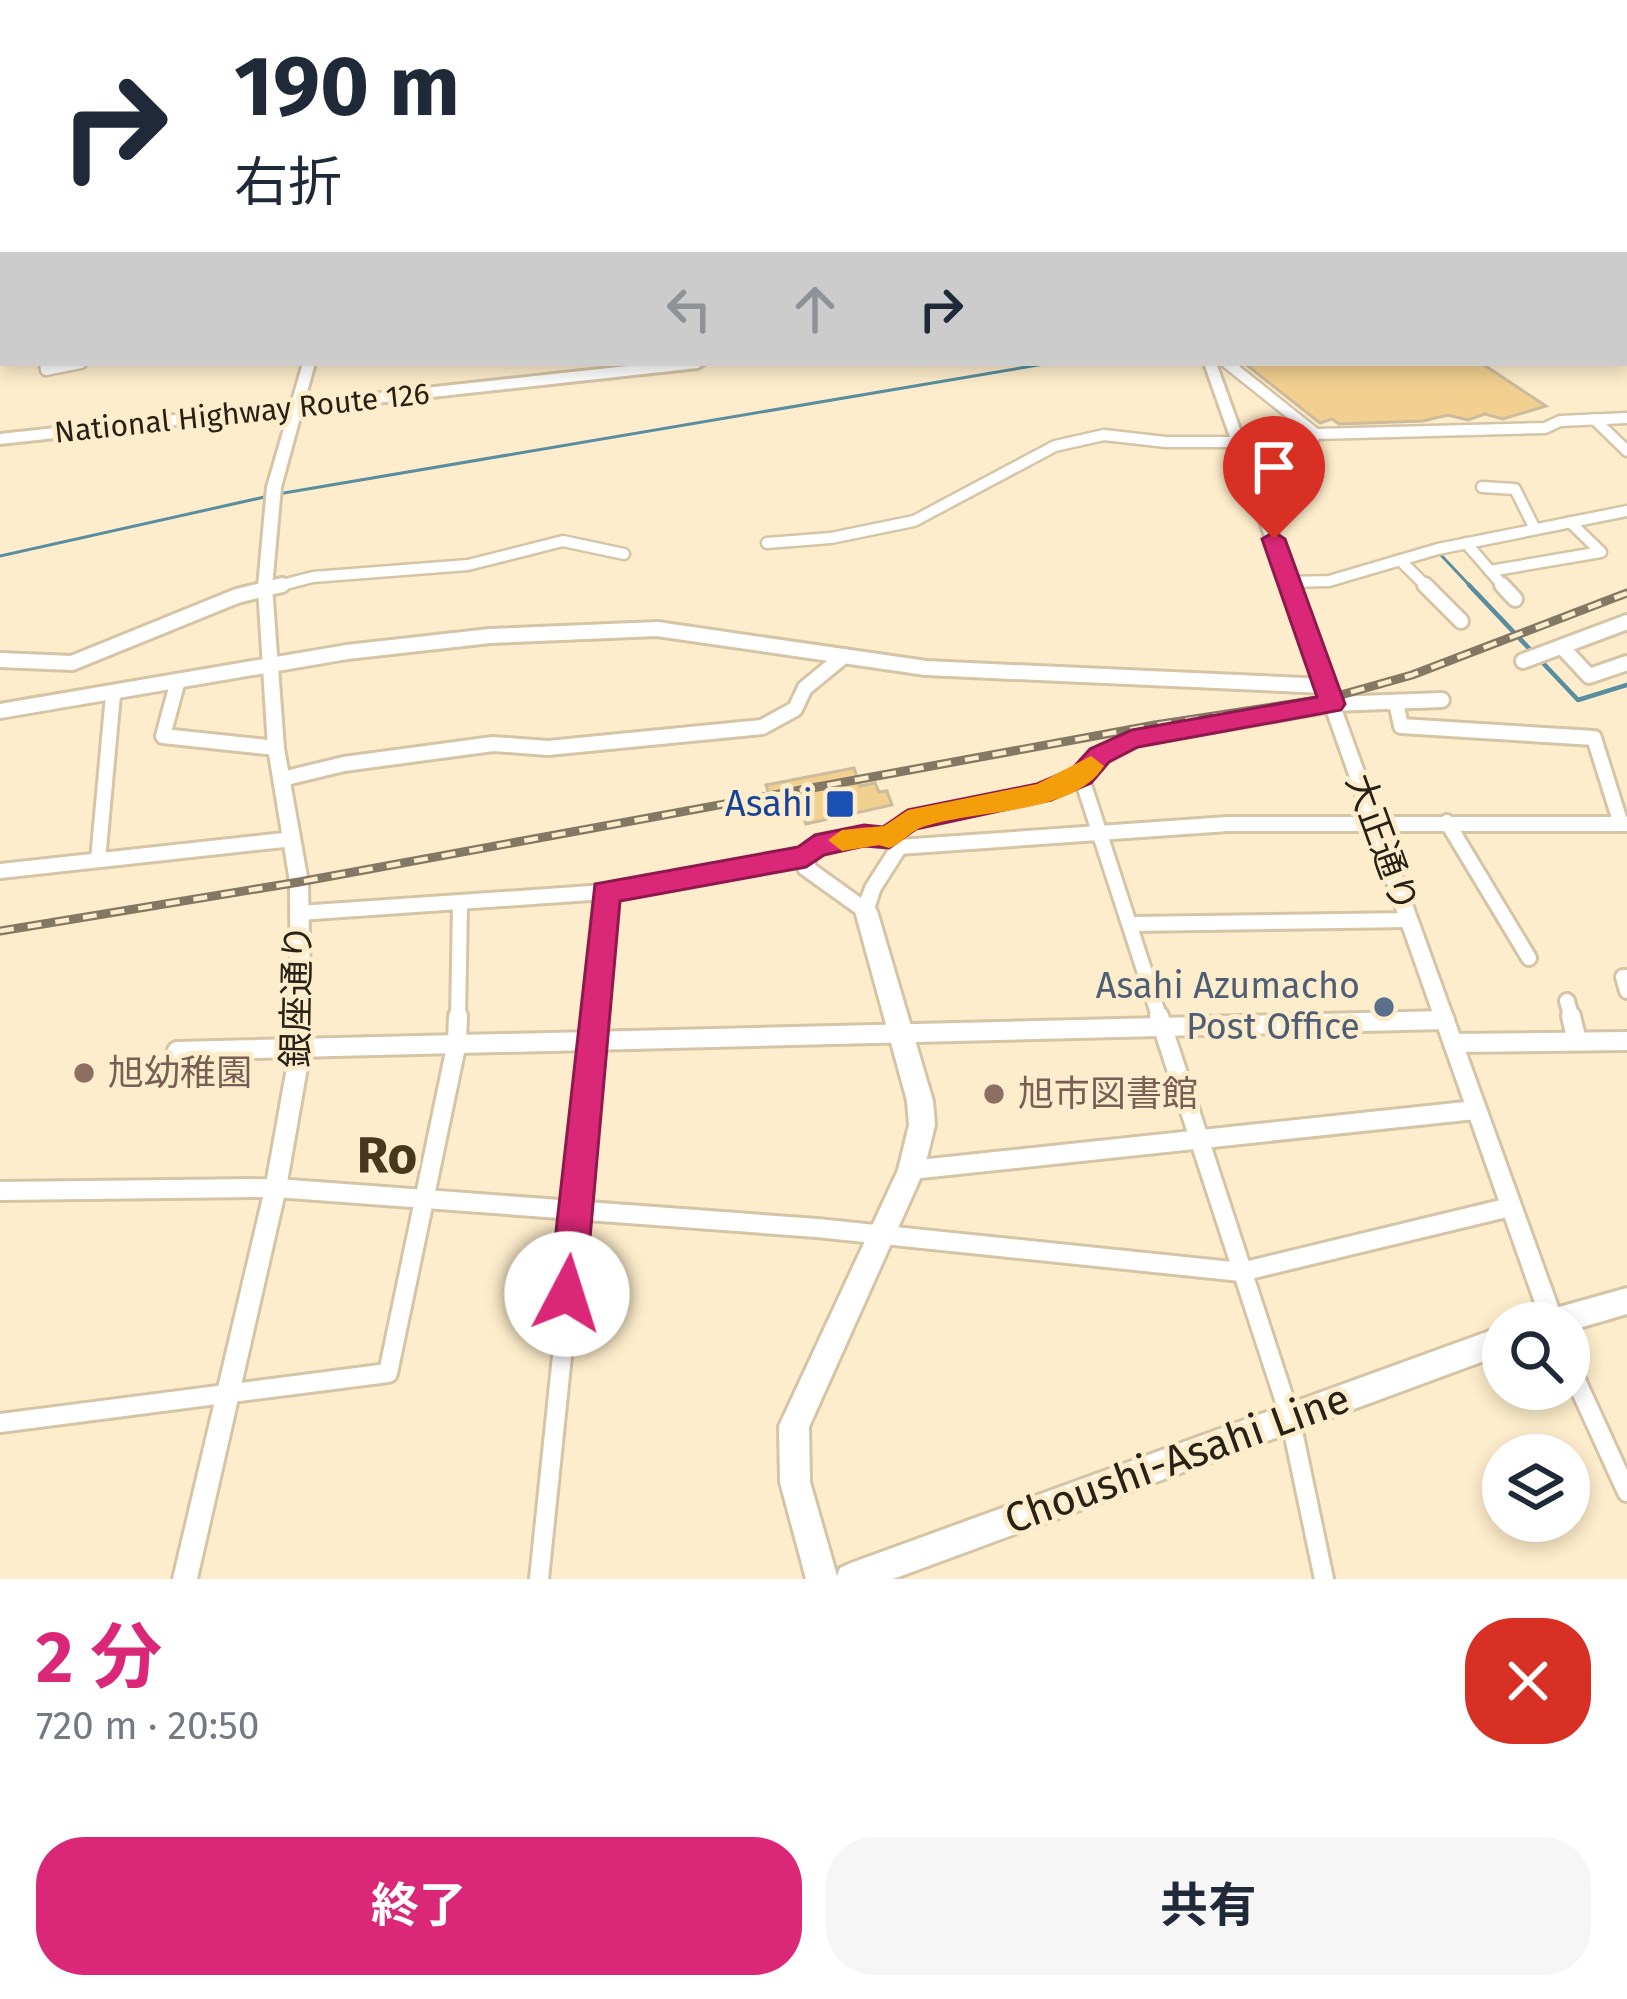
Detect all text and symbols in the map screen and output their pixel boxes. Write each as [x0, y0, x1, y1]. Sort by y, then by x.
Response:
text: 190 m [234, 36, 460, 137]
icon: right [36, 48, 192, 204]
text: 右折 [234, 151, 342, 215]
icon: left [656, 276, 722, 342]
icon: ahead [782, 276, 848, 342]
icon: right [908, 276, 974, 342]
street label: National Highway Route 126 [53, 375, 431, 451]
pin [1223, 416, 1325, 539]
icon: arrive [1241, 434, 1307, 500]
street label: 大正通り [1337, 768, 1427, 918]
place label: Asahi [725, 782, 813, 826]
marker: Asahi [824, 788, 856, 820]
street label: 銀座通り [274, 924, 320, 1068]
place label: Asahi Azumacho Post Office [1096, 964, 1360, 1049]
marker: Asahi Azumacho Post Office [1371, 994, 1397, 1020]
place label: 旭幼稚園 [108, 1051, 252, 1095]
marker: 旭幼稚園 [71, 1060, 97, 1086]
place label: 旭市図書館 [1018, 1072, 1198, 1116]
marker: 旭市図書館 [981, 1081, 1007, 1107]
district label: Ro [357, 1125, 417, 1187]
position arrow [504, 1231, 630, 1357]
map controls [1482, 1302, 1590, 1542]
button: search [1482, 1302, 1590, 1410]
street label: Choushi-Asahi Line [998, 1373, 1356, 1545]
button: layers [1482, 1434, 1590, 1542]
text: 2 分 [36, 1615, 162, 1701]
button: close [1465, 1618, 1591, 1744]
text: 720 m · 20:50 [36, 1703, 259, 1749]
button: 終了 [36, 1837, 802, 1975]
button: 共有 [826, 1837, 1591, 1975]

